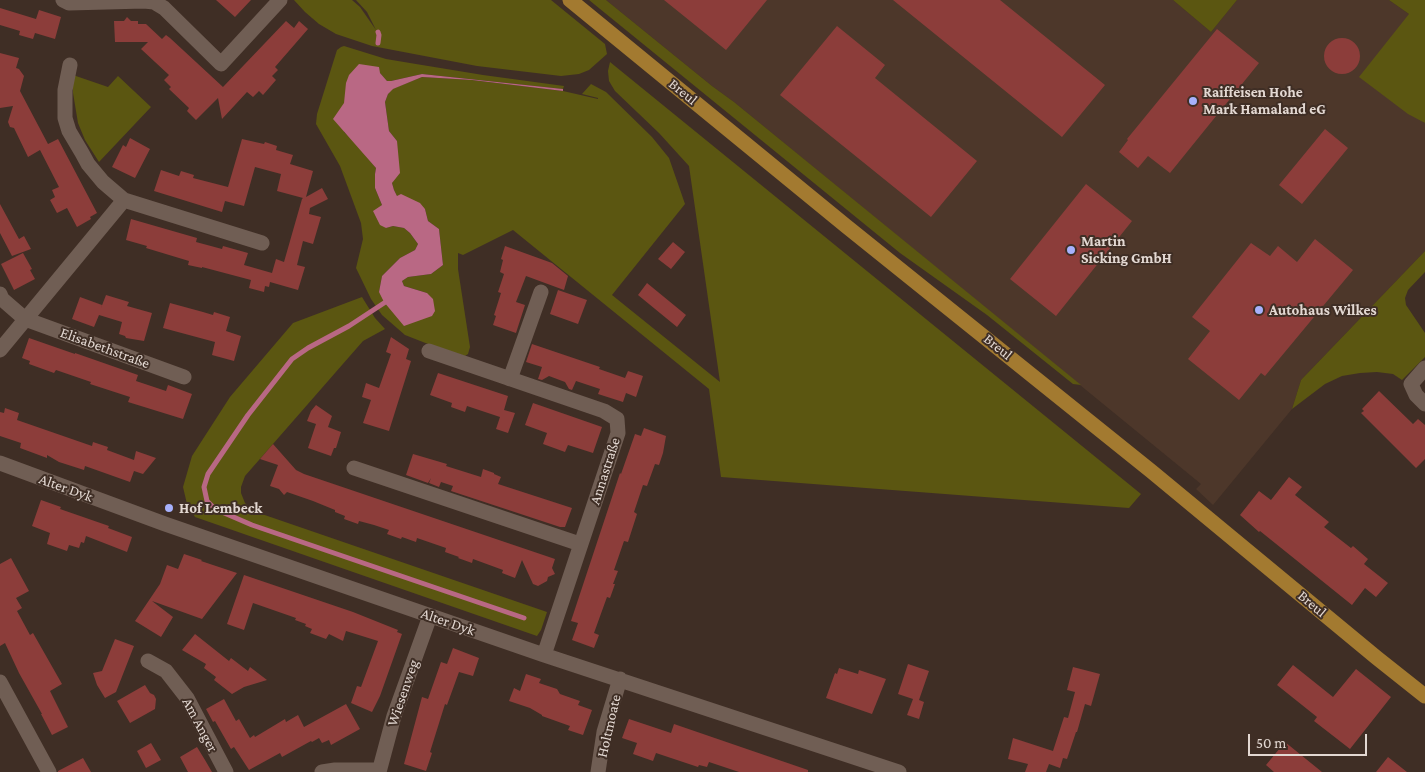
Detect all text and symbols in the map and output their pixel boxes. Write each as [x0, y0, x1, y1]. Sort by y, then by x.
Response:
street label: Breul [665, 75, 701, 109]
place label: Raiffeisen Hohe Mark Hamaland eG [1203, 83, 1326, 118]
marker: Raiffeisen Hohe Mark Hamaland eG [1187, 95, 1199, 107]
place label: Martin Sicking GmbH [1081, 232, 1172, 267]
marker: Martin Sicking GmbH [1065, 244, 1077, 256]
place label: Autohaus Wilkes [1269, 301, 1377, 319]
marker: Autohaus Wilkes [1253, 304, 1265, 316]
street label: Elisabethstraße [58, 323, 152, 373]
street label: Breul [980, 330, 1016, 364]
street label: Annastraße [586, 435, 624, 507]
street label: Alter Dyk [37, 470, 95, 506]
place label: Hof Lembeck [179, 499, 262, 517]
marker: Hof Lembeck [163, 502, 175, 514]
street label: Breul [1294, 587, 1330, 621]
street label: Alter Dyk [419, 604, 477, 640]
street label: Wiesenweg [383, 657, 423, 729]
street label: Holtmoate [593, 693, 625, 759]
street label: Am Anger [178, 695, 222, 755]
scale bar [1250, 724, 1369, 756]
text: 50 m [1256, 735, 1286, 751]

